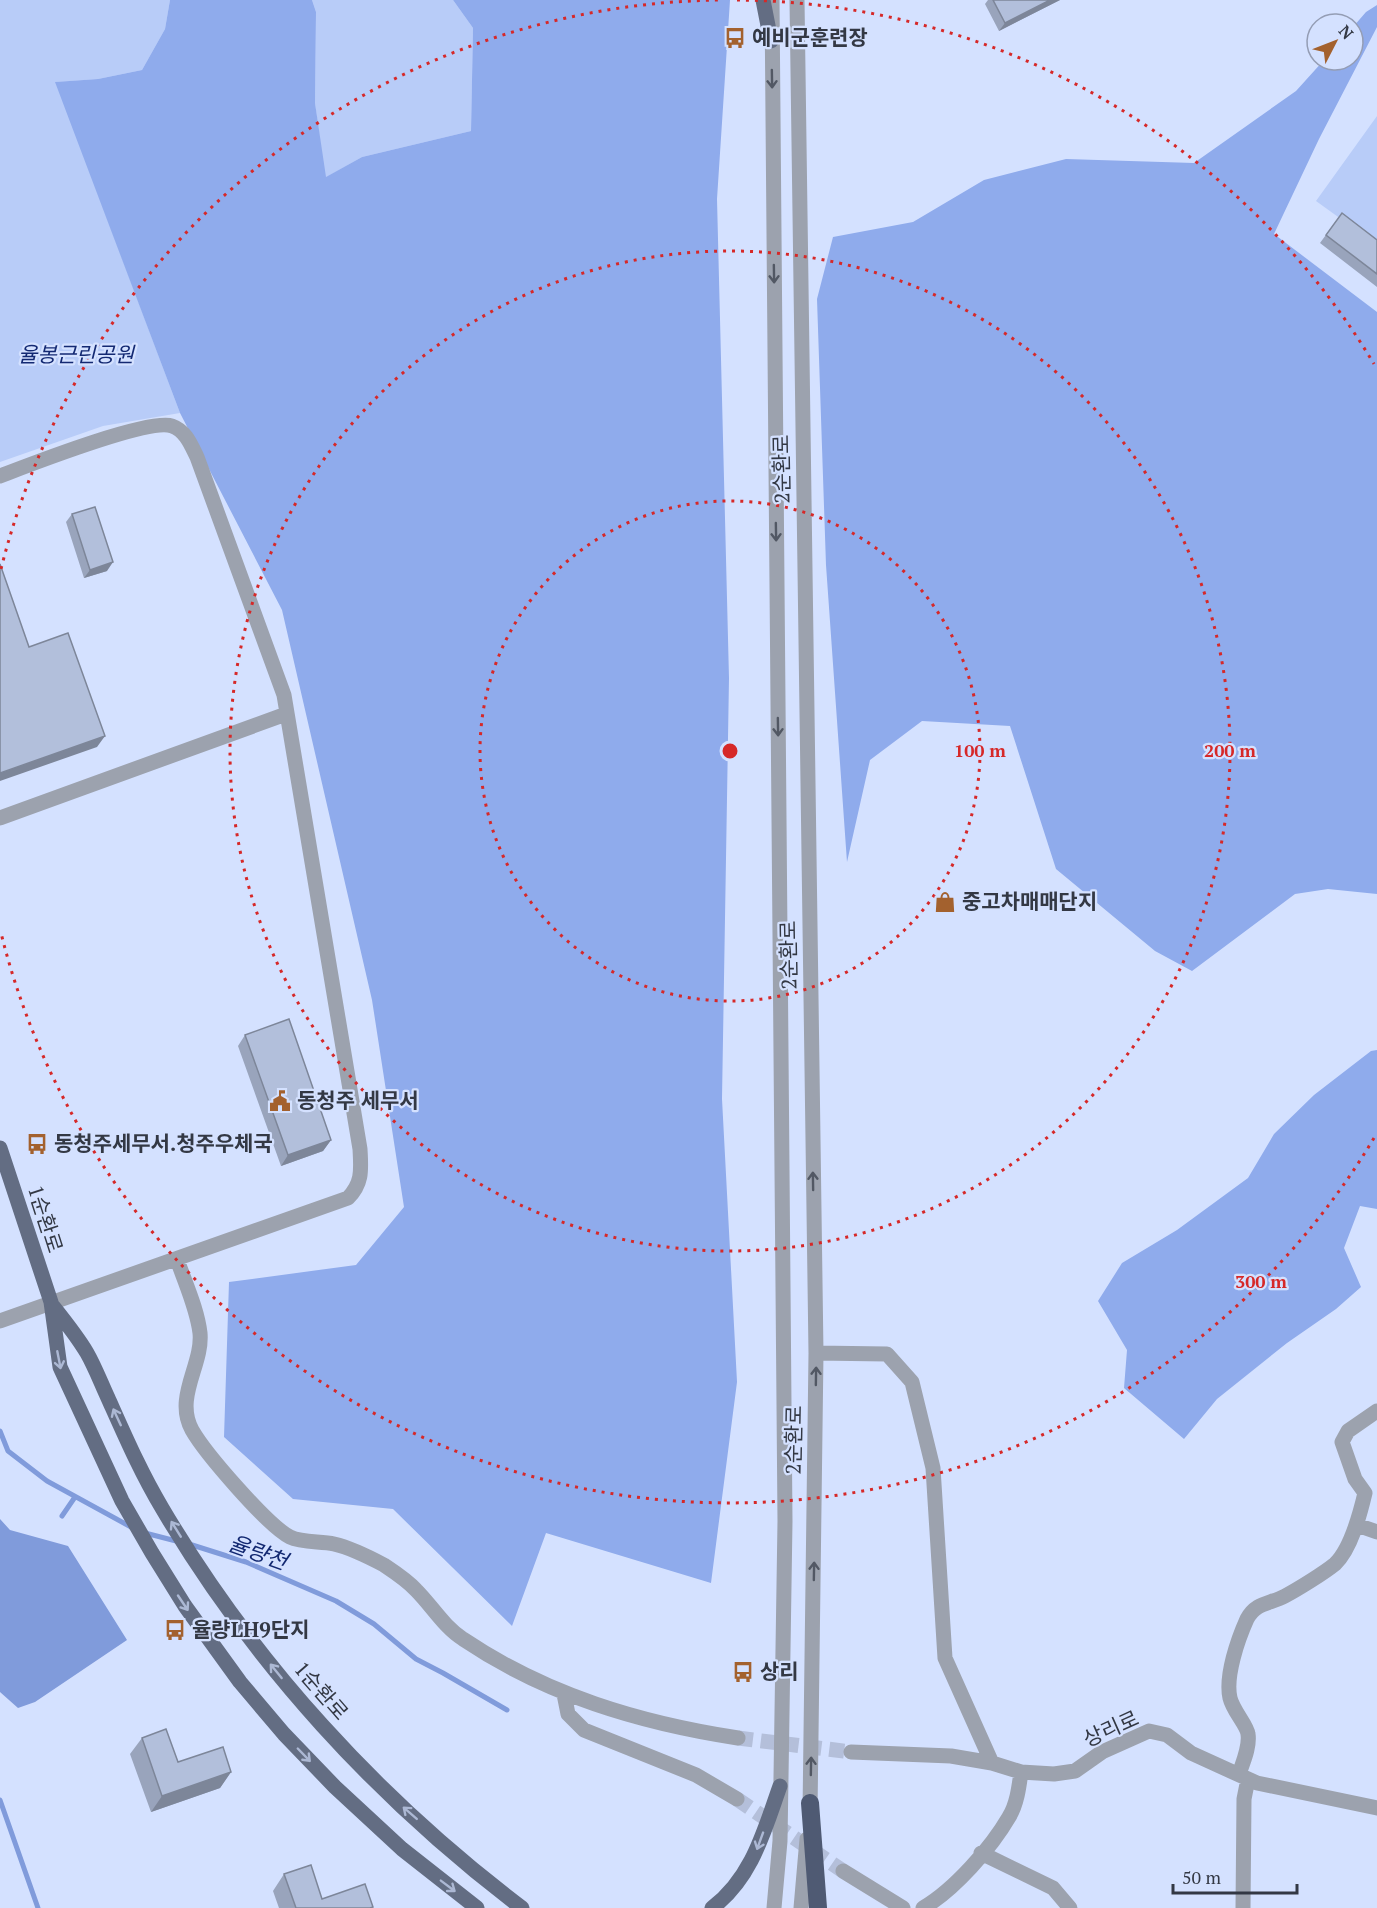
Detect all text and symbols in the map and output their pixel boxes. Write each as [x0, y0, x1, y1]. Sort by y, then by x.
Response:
north arrow [1305, 12, 1365, 72]
text: N [1334, 20, 1358, 44]
place label: 예비군훈련장 [752, 23, 868, 51]
bus stop icon: 예비군훈련장 [723, 26, 747, 50]
one-way arrow [766, 69, 778, 89]
one-way arrow [768, 264, 780, 284]
park label: 율봉근린공원 [18, 340, 136, 368]
street label: 2순환로 [766, 434, 796, 504]
one-way arrow [770, 522, 782, 542]
one-way arrow [773, 717, 784, 737]
text: 100 m [954, 738, 1006, 762]
text: 200 m [1204, 738, 1256, 762]
centre of rings [720, 741, 740, 761]
place label: 중고차매매단지 [962, 887, 1097, 915]
shop icon: 중고차매매단지 [933, 890, 957, 914]
street label: 2순환로 [773, 920, 803, 990]
place label: 동청주 세무서 [297, 1086, 419, 1114]
public building icon: 동청주 세무서 [268, 1089, 292, 1113]
place label: 동청주세무서.청주우체국 [54, 1129, 273, 1157]
bus stop icon: 동청주세무서.청주우체국 [25, 1132, 49, 1156]
one-way arrow [807, 1171, 819, 1191]
street label: 1순환로 [22, 1181, 70, 1256]
text: 300 m [1235, 1269, 1287, 1293]
one-way arrow [54, 1350, 65, 1369]
one-way arrow [810, 1366, 822, 1386]
street label: 2순환로 [778, 1405, 808, 1475]
one-way arrow [110, 1409, 122, 1427]
one-way arrow [169, 1521, 181, 1538]
water label: 율량천 [225, 1528, 294, 1576]
one-way arrow [808, 1561, 820, 1581]
one-way arrow [177, 1594, 189, 1610]
place label: 율량LH9단지 [192, 1615, 310, 1643]
bus stop icon: 율량LH9단지 [163, 1618, 187, 1642]
street label: 1순환로 [289, 1655, 355, 1726]
place label: 상리 [760, 1657, 799, 1685]
bus stop icon: 상리 [731, 1660, 755, 1684]
one-way arrow [270, 1664, 283, 1680]
street label: 상리로 [1078, 1704, 1143, 1753]
one-way arrow [297, 1748, 312, 1763]
one-way arrow [805, 1756, 817, 1776]
one-way arrow [403, 1806, 418, 1820]
one-way arrow [754, 1831, 765, 1850]
scale bar [1173, 1857, 1298, 1895]
text: 50 m [1182, 1865, 1222, 1889]
one-way arrow [440, 1880, 456, 1893]

